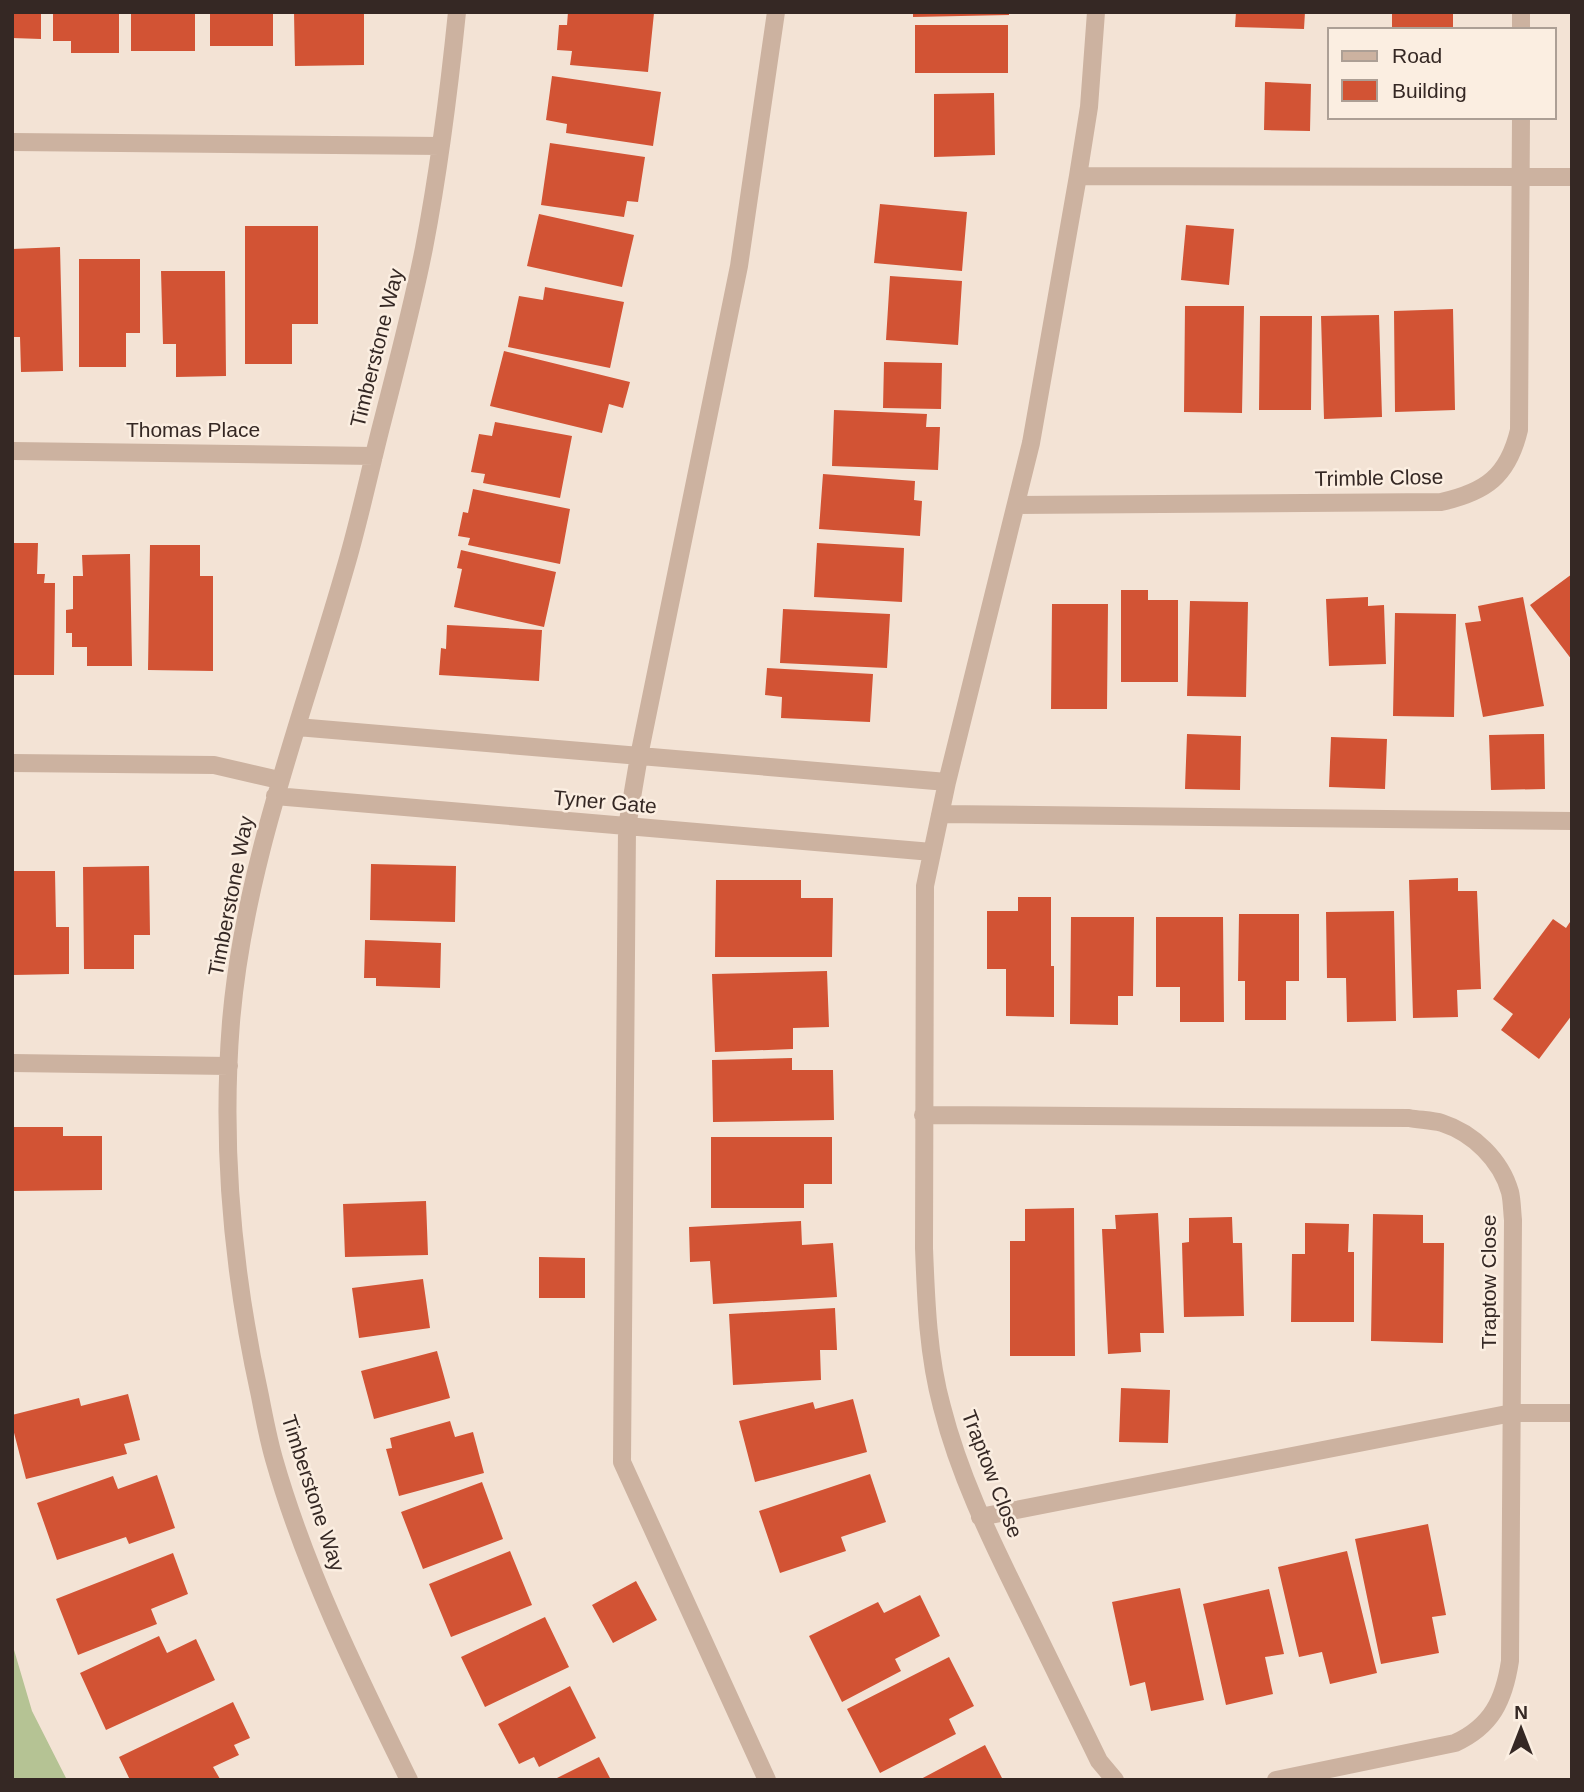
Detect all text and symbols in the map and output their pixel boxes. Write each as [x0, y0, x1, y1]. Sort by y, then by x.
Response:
legend [1328, 28, 1556, 119]
text: Road [1392, 44, 1442, 67]
text: Building [1392, 79, 1467, 102]
street label: Timberstone Way [346, 266, 408, 430]
street label: Thomas Place [126, 418, 260, 441]
street label: Trimble Close [1314, 465, 1444, 490]
street label: Tyner Gate [552, 786, 658, 817]
street label: Timberstone Way [204, 813, 257, 978]
street label: Traptow Close [1477, 1215, 1500, 1349]
street label: Traptow Close [958, 1407, 1027, 1541]
street label: Timberstone Way [277, 1412, 350, 1574]
north arrow [1486, 1694, 1556, 1764]
text: N [1514, 1702, 1528, 1723]

